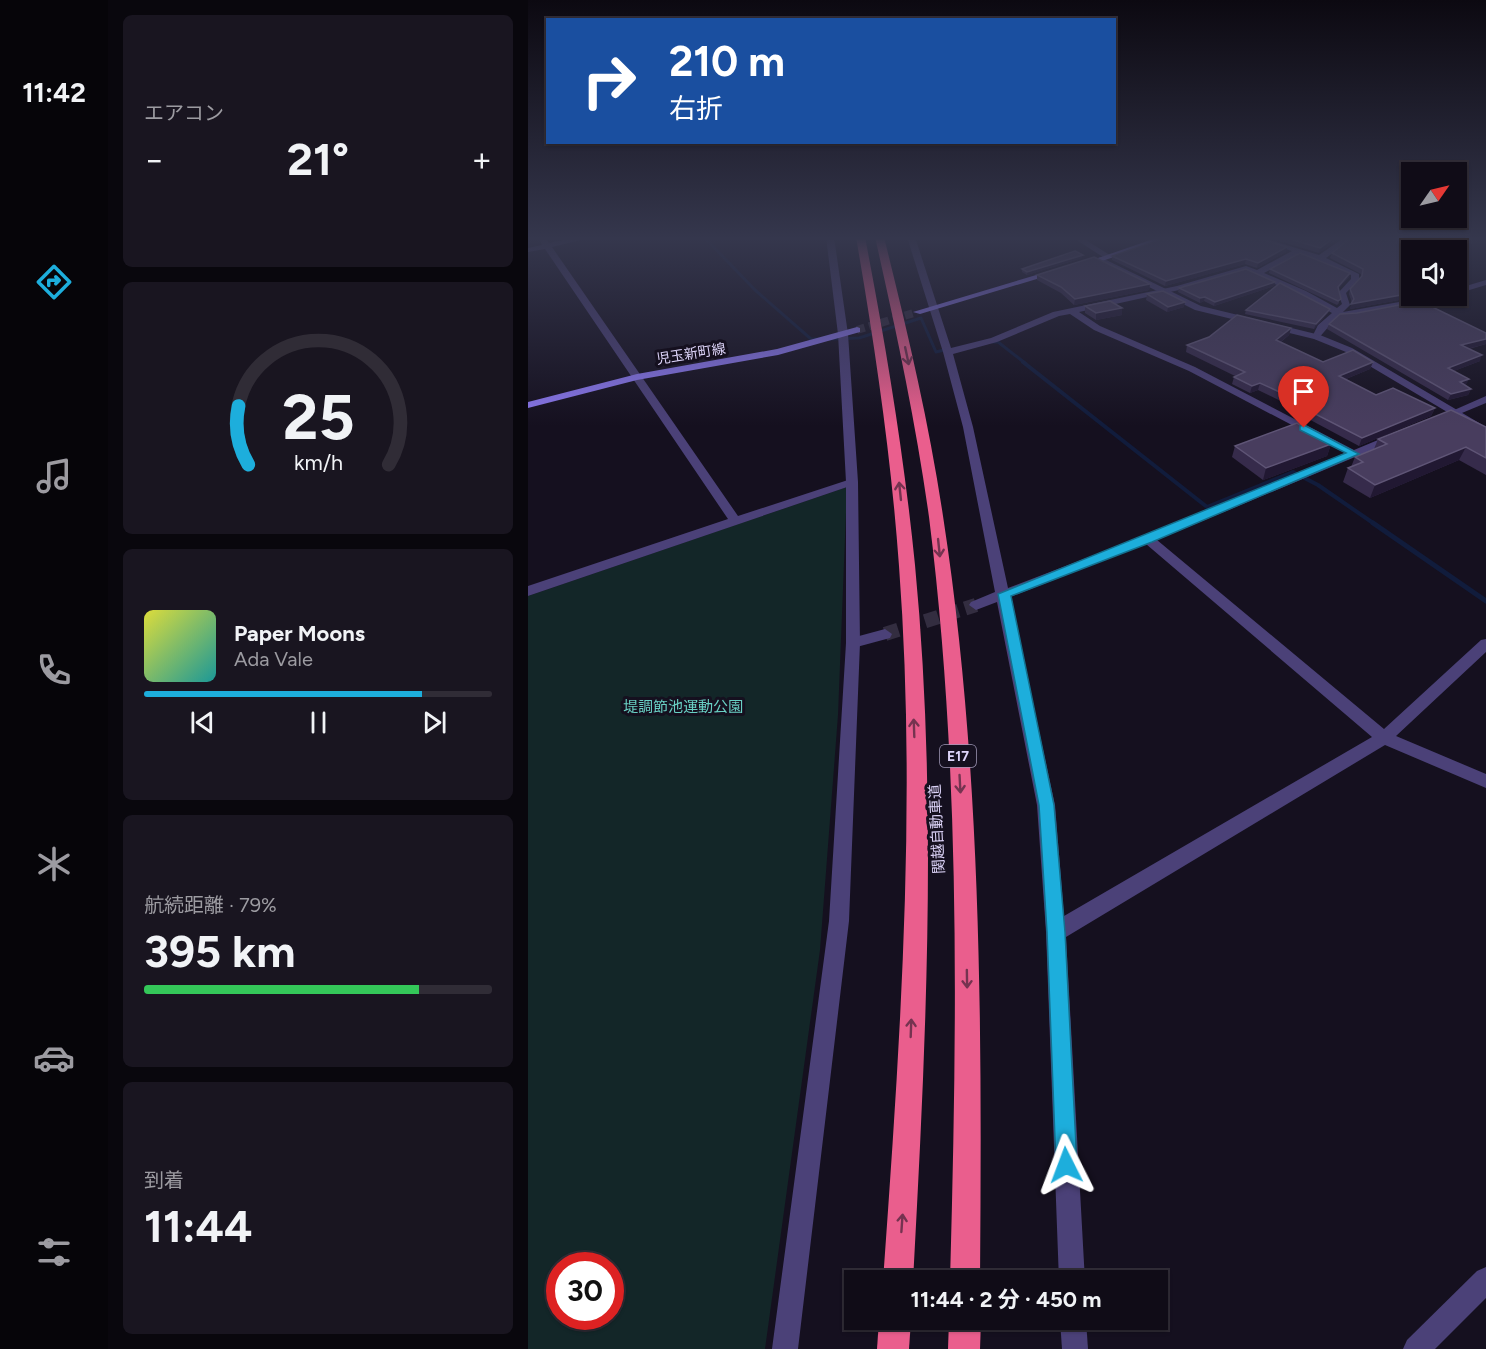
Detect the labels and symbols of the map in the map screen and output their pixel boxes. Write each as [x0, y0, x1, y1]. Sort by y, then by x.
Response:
north arrow [1401, 162, 1467, 228]
street label: 児玉新町線 [655, 340, 727, 368]
one-way arrow [902, 346, 914, 365]
pin [1278, 366, 1329, 428]
one-way arrow [894, 482, 905, 502]
one-way arrow [934, 538, 945, 557]
park label: 堤調節池運動公園 [623, 698, 743, 716]
one-way arrow [909, 718, 920, 738]
road number: E17 [940, 745, 976, 767]
one-way arrow [955, 774, 966, 793]
street label: 関越自動車道 [926, 784, 948, 874]
one-way arrow [961, 968, 972, 988]
one-way arrow [906, 1018, 917, 1038]
position arrow [1034, 1133, 1098, 1197]
one-way arrow [896, 1213, 907, 1233]
speed limit sign: 30 [546, 1252, 624, 1330]

